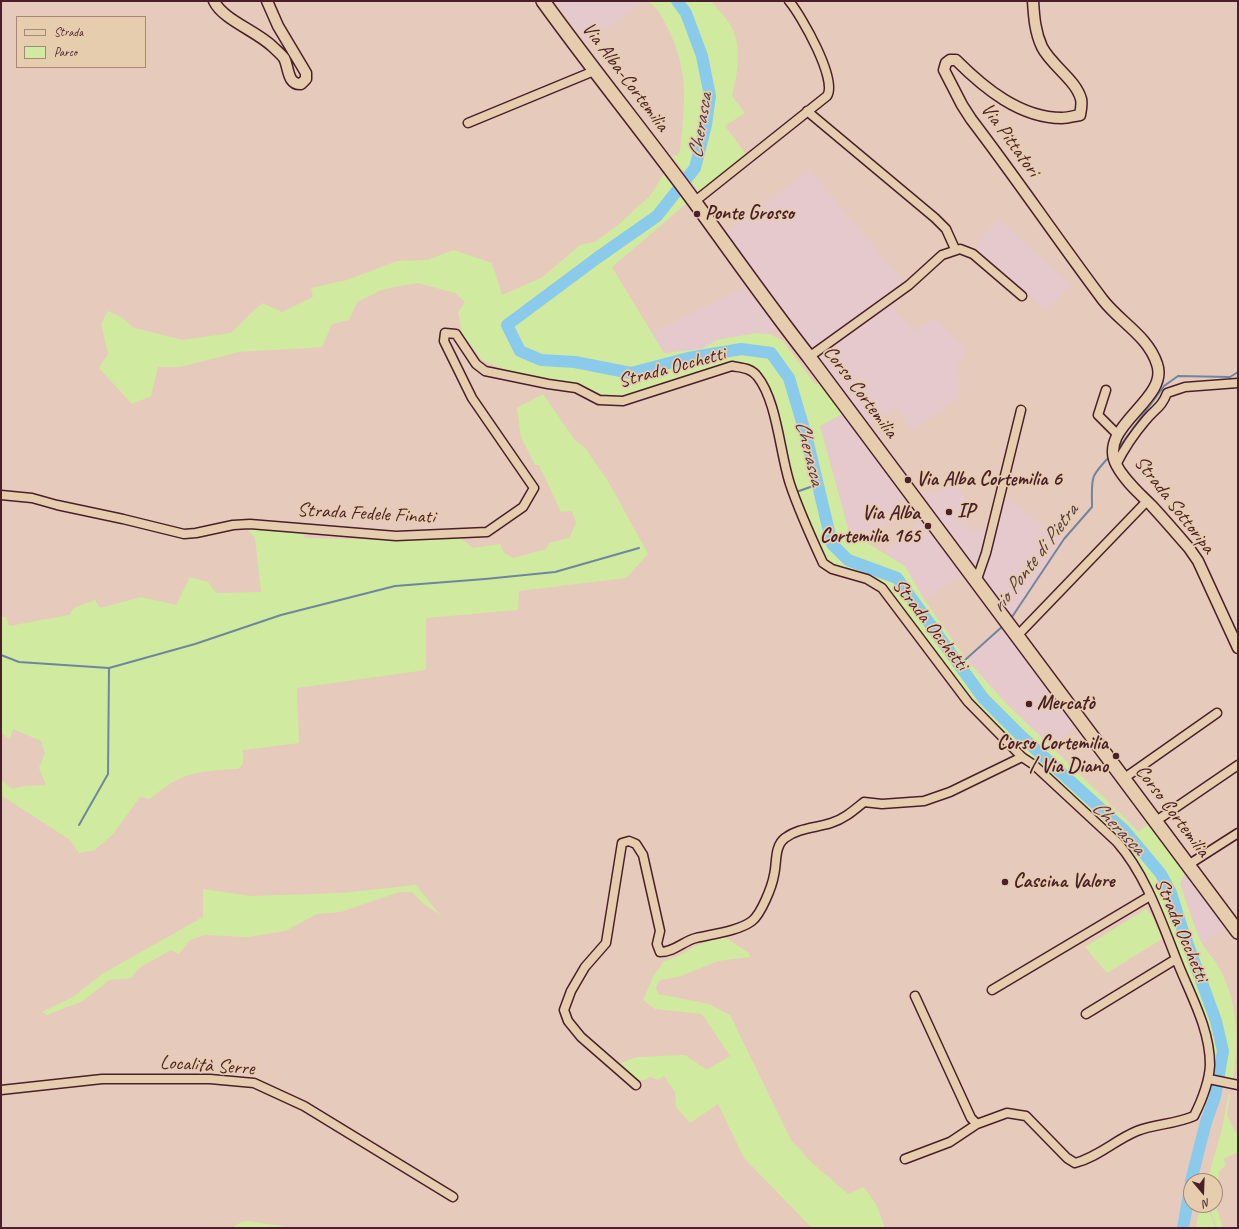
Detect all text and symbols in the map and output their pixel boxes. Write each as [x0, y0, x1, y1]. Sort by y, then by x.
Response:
legend [16, 16, 146, 68]
street label: Via Alba-Cortemilia [576, 18, 674, 136]
text: Strada [54, 24, 83, 40]
text: Parco [54, 44, 77, 60]
water label: Cherasca [683, 92, 719, 160]
street label: Via Pittatori [975, 98, 1045, 182]
place label: Ponte Grosso [705, 202, 794, 226]
marker: Ponte Grosso [692, 209, 702, 219]
street label: Corso Cortemilia [818, 341, 902, 443]
street label: Strada Occhetti [616, 342, 728, 394]
water label: Cherasca [789, 418, 829, 488]
street label: Strada Sottoripa [1128, 451, 1220, 559]
place label: Via Alba Cortemilia 6 [916, 468, 1062, 492]
marker: Via Alba Cortemilia 6 [903, 475, 913, 485]
street label: Strada Fedele Finati [296, 498, 436, 530]
place label: IP [957, 500, 975, 524]
water label: rio Ponte di Pietra [986, 500, 1084, 618]
place label: Via Alba Cortemilia 165 [820, 502, 920, 549]
marker: IP [944, 507, 954, 517]
marker: Via Alba Cortemilia 165 [923, 521, 933, 531]
street label: Strada Occhetti [887, 574, 973, 676]
place label: Mercatò [1037, 692, 1095, 716]
marker: Mercatò [1024, 699, 1034, 709]
place label: Corso Cortemilia / Via Diano [997, 732, 1108, 779]
marker: Corso Cortemilia / Via Diano [1111, 751, 1121, 761]
street label: Corso Cortemilia [1130, 760, 1214, 862]
water label: Cherasca [1086, 796, 1150, 860]
place label: Cascina Valore [1013, 870, 1114, 894]
street label: Strada Occhetti [1148, 875, 1214, 985]
marker: Cascina Valore [1000, 877, 1010, 887]
street label: Località Serre [159, 1051, 255, 1081]
north arrow [1183, 1173, 1223, 1213]
text: N [1201, 1196, 1212, 1211]

